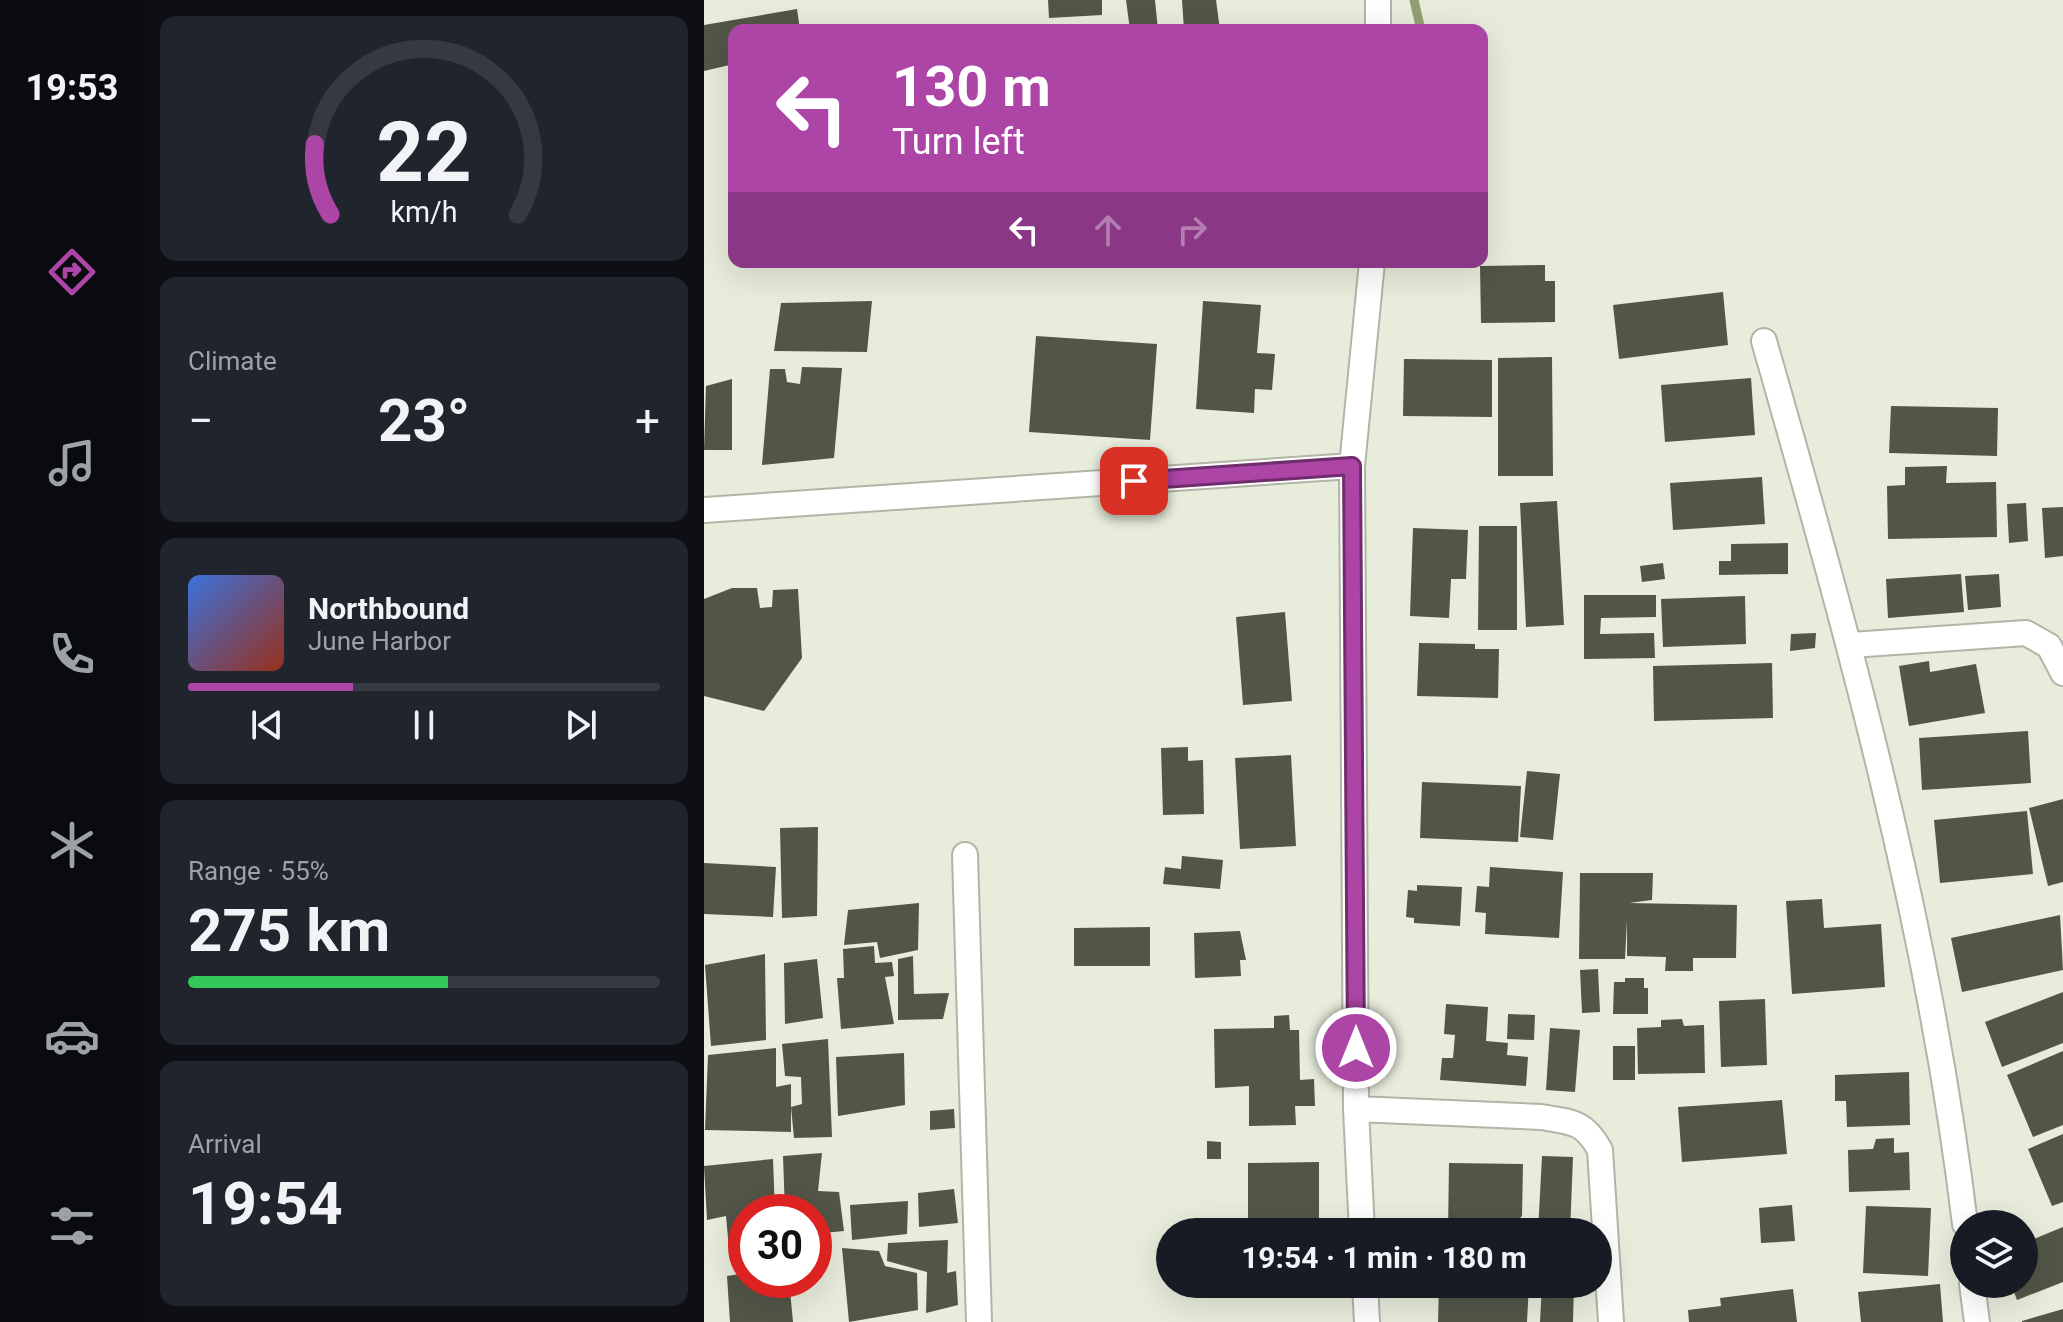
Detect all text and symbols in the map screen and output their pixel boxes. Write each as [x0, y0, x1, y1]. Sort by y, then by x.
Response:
text: 130 m [892, 54, 1051, 120]
icon: left [760, 56, 864, 160]
text: 19:53 [26, 67, 118, 109]
text: 22 [376, 103, 472, 200]
text: Turn left [892, 121, 1025, 163]
text: km/h [390, 195, 458, 229]
icon: left [1002, 208, 1046, 252]
icon: ahead [1086, 208, 1130, 252]
icon: right [1170, 208, 1214, 252]
icon: directions [44, 244, 100, 300]
text: Climate [188, 346, 277, 376]
text: 23° [378, 385, 470, 456]
text: − [188, 395, 213, 447]
text: + [635, 395, 660, 447]
icon: music [44, 435, 100, 491]
pin [1100, 447, 1168, 515]
icon: arrive [1112, 459, 1156, 503]
text: Northbound [308, 591, 469, 626]
icon: phone [44, 626, 100, 682]
text: June Harbor [308, 626, 451, 656]
icon: previous [245, 703, 289, 747]
icon: pause [402, 703, 446, 747]
icon: next [559, 703, 603, 747]
icon: climate [44, 817, 100, 873]
text: Range · 55% [188, 856, 329, 886]
text: 275 km [188, 895, 390, 966]
position arrow [1314, 1006, 1398, 1090]
icon: car [44, 1008, 100, 1064]
text: Arrival [188, 1129, 262, 1159]
text: 19:54 [188, 1168, 343, 1239]
speed limit sign: 30 [728, 1194, 832, 1298]
icon: filters [44, 1198, 100, 1254]
map controls [1950, 1210, 2038, 1298]
button: layers [1950, 1210, 2038, 1298]
text: 19:54 · 1 min · 180 m [1241, 1240, 1527, 1275]

